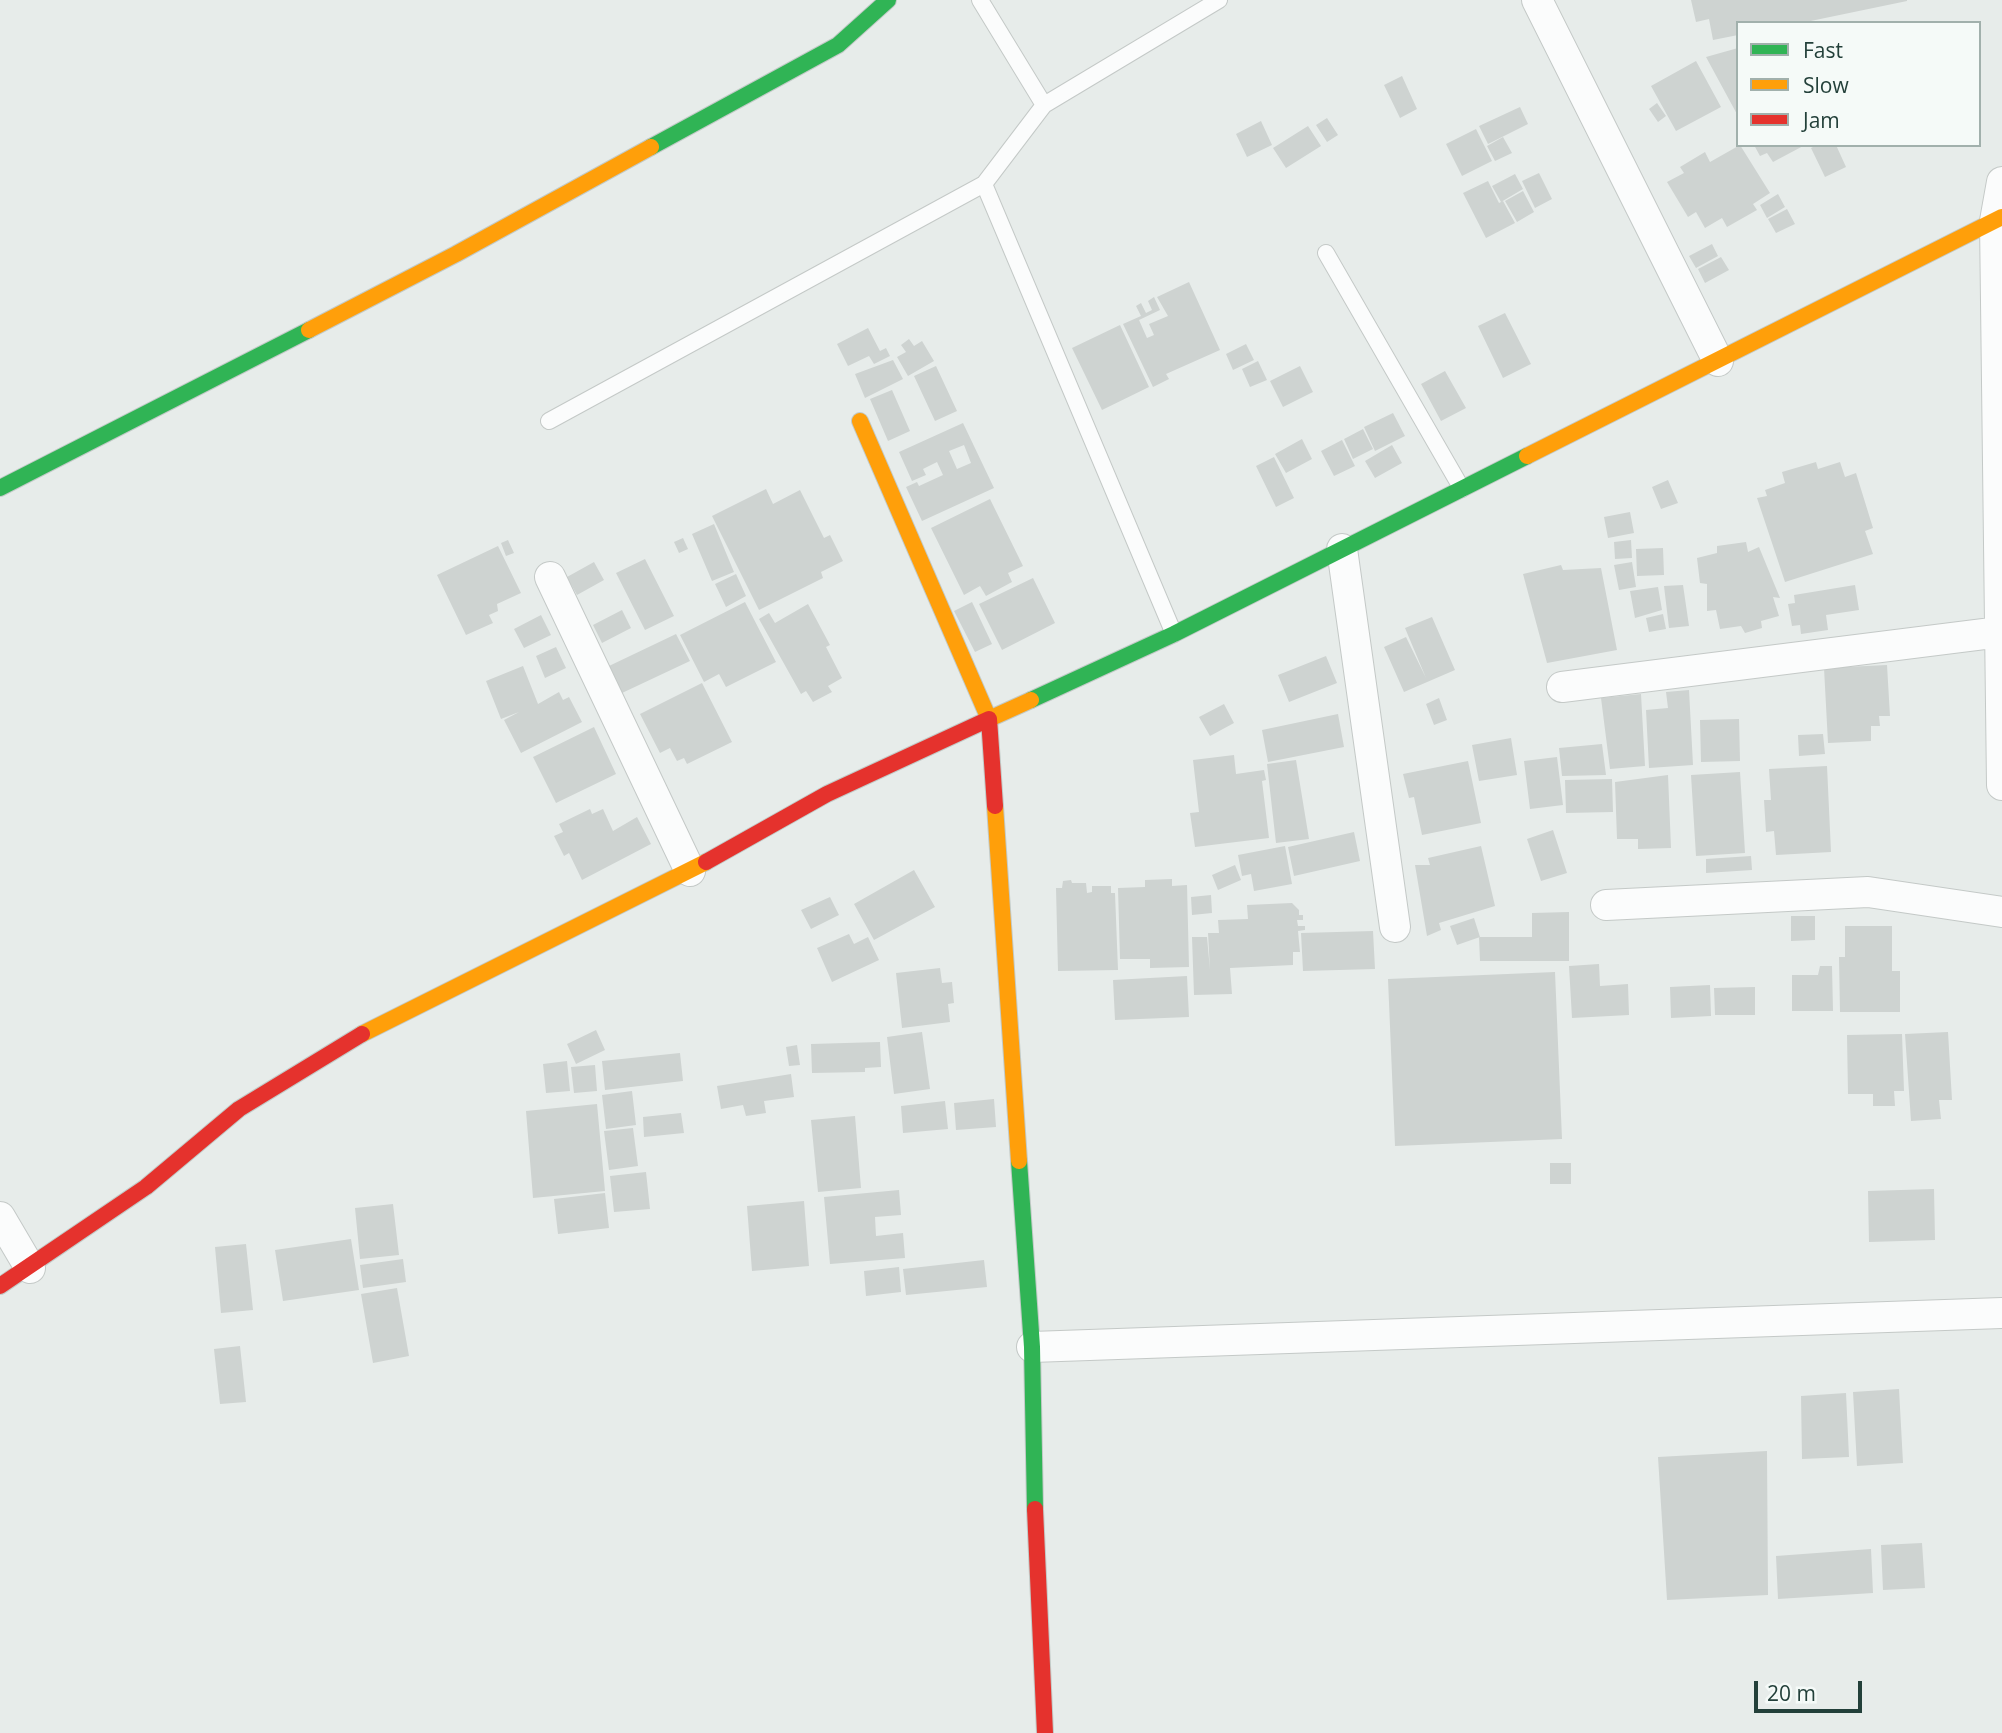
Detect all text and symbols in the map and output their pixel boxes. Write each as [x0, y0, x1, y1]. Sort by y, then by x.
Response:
legend [1736, 21, 1981, 147]
text: Fast [1803, 36, 1843, 64]
text: Slow [1803, 71, 1849, 99]
text: Jam [1803, 106, 1840, 134]
scale bar [1757, 1666, 1866, 1710]
text: 20 m [1767, 1679, 1816, 1707]

